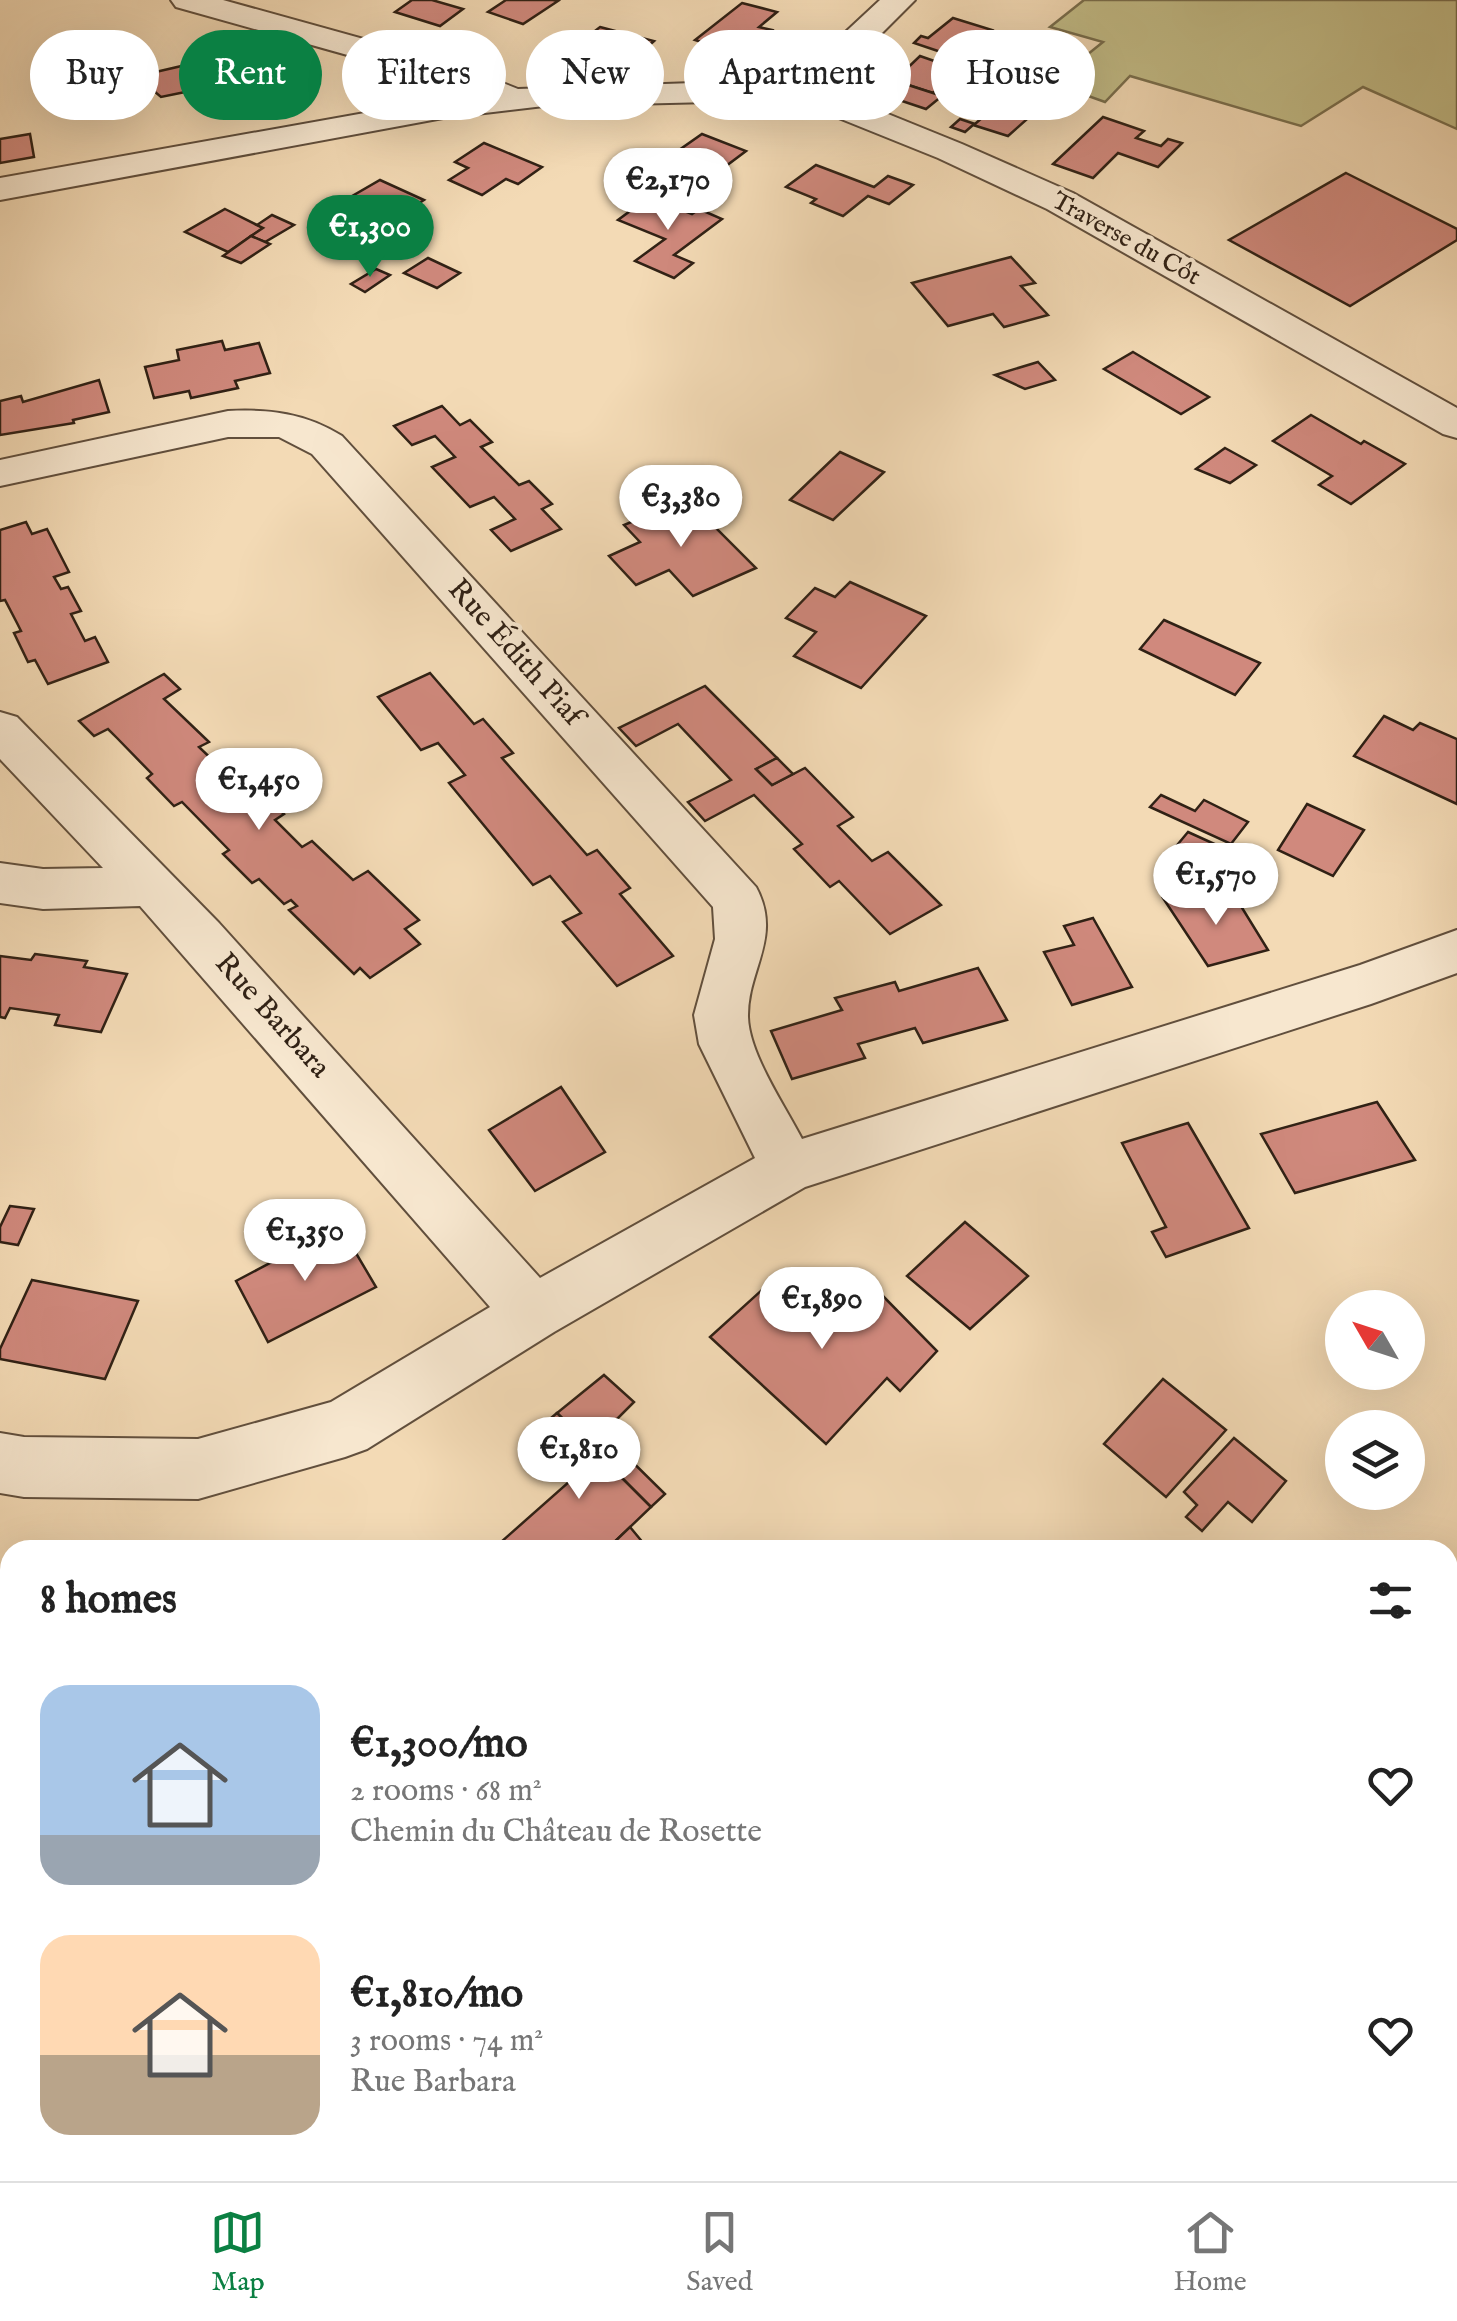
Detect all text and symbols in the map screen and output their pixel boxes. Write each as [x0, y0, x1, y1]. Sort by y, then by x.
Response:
chip: Buy [30, 30, 159, 120]
chip: Rent [179, 30, 322, 120]
chip: Filters [342, 30, 506, 120]
chip: New [526, 30, 664, 120]
chip: Apartment [684, 30, 911, 120]
chip: House [931, 30, 1095, 120]
pin: €2,170 [587, 148, 749, 233]
text: €2,170 [626, 160, 710, 201]
street label: Traverse du Côt [1046, 185, 1206, 293]
pin: €1,300 [289, 195, 451, 280]
text: €1,300 [329, 207, 411, 248]
pin: €3,380 [600, 465, 762, 550]
text: €3,380 [641, 477, 721, 518]
street label: Rue Édith Piaf [439, 571, 595, 738]
pin: €1,450 [178, 748, 340, 833]
text: €1,450 [218, 760, 300, 801]
pin: €1,570 [1135, 843, 1297, 928]
text: €1,570 [1175, 855, 1257, 896]
street label: Rue Barbara [206, 946, 338, 1086]
pin: €1,350 [224, 1199, 386, 1284]
text: €1,350 [266, 1211, 344, 1252]
pin: €1,890 [741, 1267, 903, 1352]
text: €1,890 [781, 1279, 863, 1320]
north arrow [1325, 1290, 1425, 1390]
map controls [1325, 1290, 1425, 1510]
button: layers [1325, 1410, 1425, 1510]
pin: €1,810 [498, 1417, 660, 1502]
text: €1,810 [539, 1429, 619, 1470]
icon: filters [1363, 1573, 1418, 1628]
text: 8 homes [40, 1574, 177, 1627]
text: €1,300/mo [350, 1718, 528, 1771]
icon: home [120, 1725, 240, 1845]
icon: heart [1363, 1758, 1418, 1813]
text: 2 rooms · 68 m² [350, 1771, 542, 1812]
text: Chemin du Château de Rosette [350, 1812, 762, 1853]
text: €1,810/mo [350, 1968, 523, 2021]
icon: home [120, 1975, 240, 2095]
icon: heart [1363, 2008, 1418, 2063]
text: 3 rooms · 74 m² [350, 2021, 543, 2062]
text: Rue Barbara [350, 2062, 516, 2103]
tab: Map [210, 2205, 265, 2300]
tab: Saved [686, 2205, 753, 2300]
tab: Home [1173, 2205, 1247, 2300]

